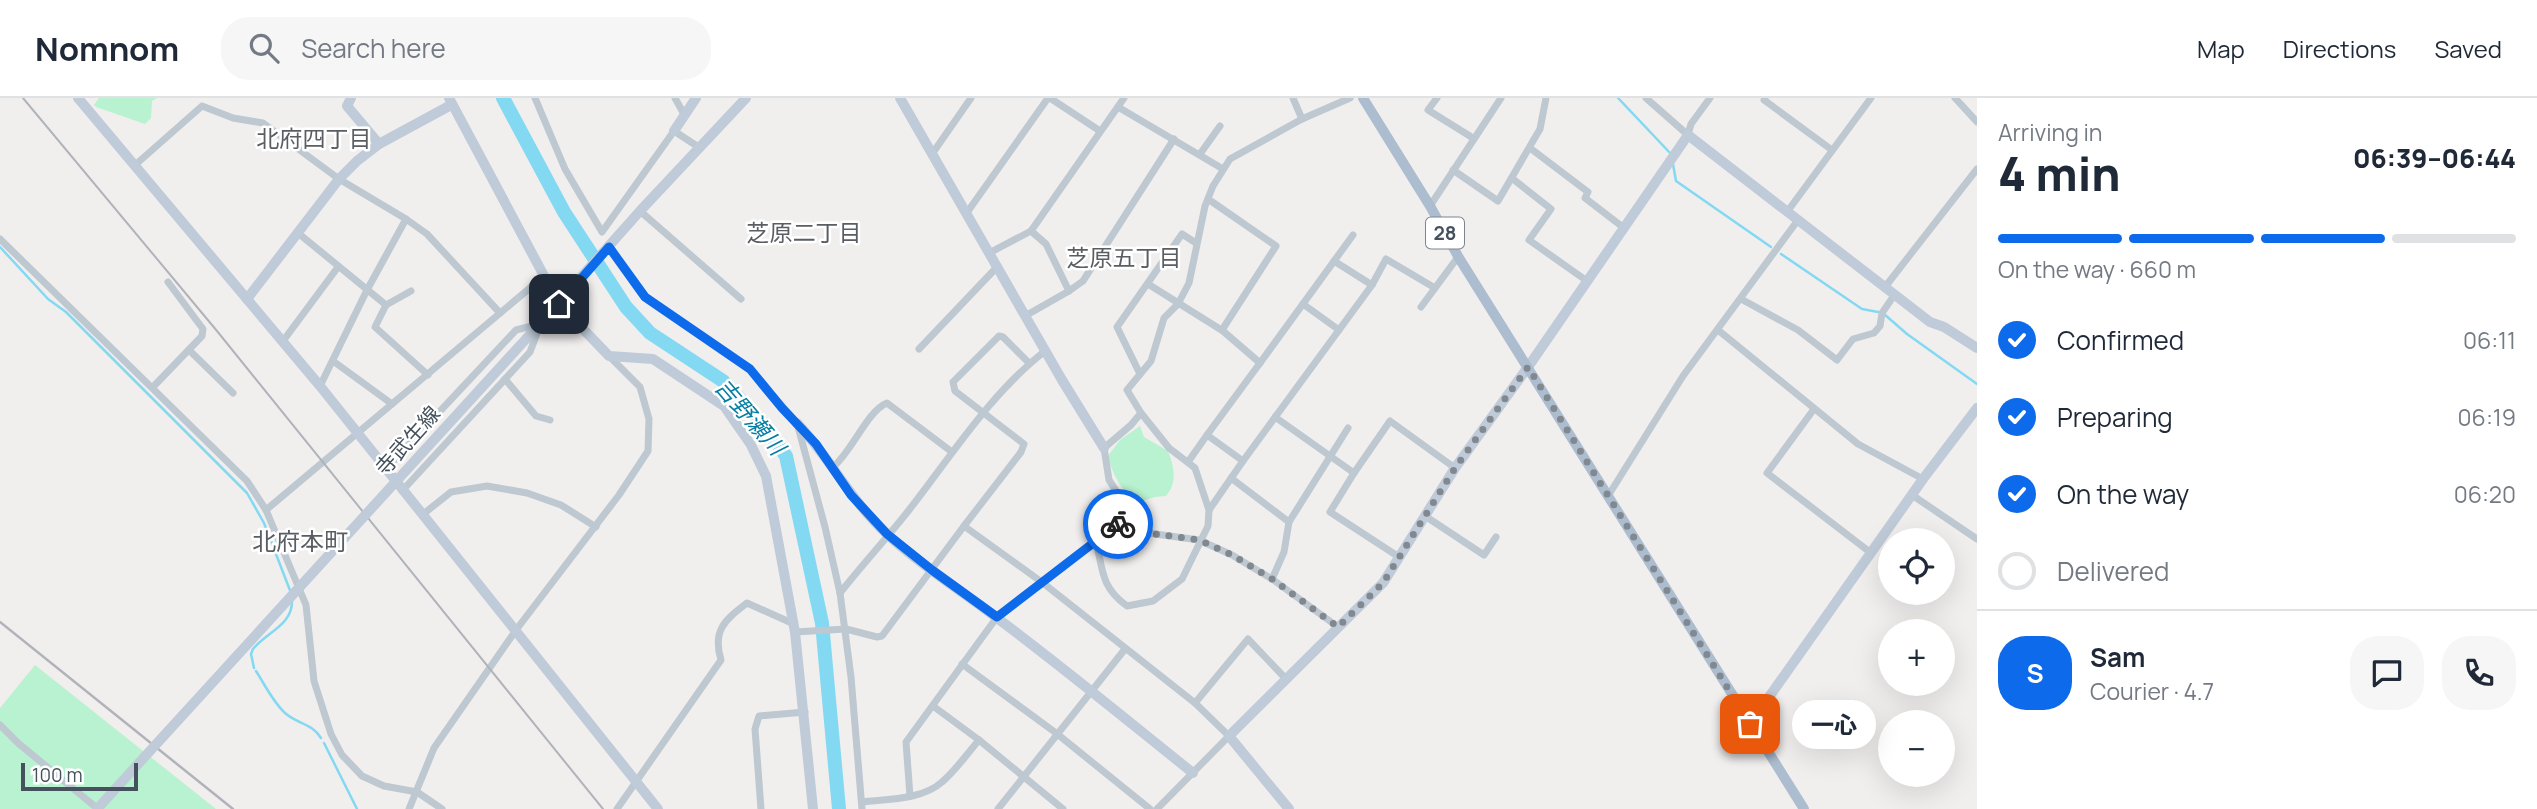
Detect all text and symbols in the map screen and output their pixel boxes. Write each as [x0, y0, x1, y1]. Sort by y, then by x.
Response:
search box [221, 17, 711, 80]
text: Nomnom [35, 26, 179, 71]
icon: search [245, 29, 283, 67]
text: Search here [301, 30, 446, 66]
text: Map [2197, 32, 2245, 65]
text: Directions [2283, 32, 2396, 65]
text: Saved [2434, 32, 2502, 65]
text: Arriving in [1998, 116, 2103, 148]
district label: 北府四丁目 [257, 122, 372, 154]
text: 06:39–06:44 [2353, 140, 2516, 176]
text: 4 min [1998, 142, 2121, 205]
district label: 芝原二丁目 [747, 216, 862, 248]
road number: 28 [1426, 217, 1464, 248]
district label: 芝原五丁目 [1067, 241, 1182, 273]
text: On the way · 660 m [1998, 253, 2196, 285]
pin [529, 274, 589, 334]
icon: home [540, 285, 578, 323]
icon: check [1998, 321, 2036, 359]
text: Confirmed [2057, 322, 2184, 358]
text: 06:11 [2463, 324, 2516, 356]
water label: 吉野瀬川 [709, 371, 795, 464]
icon: check [1998, 398, 2036, 436]
text: Preparing [2057, 399, 2173, 435]
street label: 寺武生線 [369, 400, 446, 481]
text: 06:19 [2458, 401, 2516, 433]
icon: check [1998, 475, 2036, 513]
text: On the way [2057, 476, 2189, 512]
text: 06:20 [2454, 478, 2516, 510]
courier [1083, 489, 1153, 559]
icon: bike [1099, 505, 1137, 543]
district label: 北府本町 [252, 524, 348, 557]
map controls [1878, 528, 1955, 787]
button: locate [1878, 528, 1955, 605]
text: Delivered [2057, 553, 2169, 589]
button: + [1878, 619, 1955, 696]
button: chat [2350, 636, 2424, 710]
button: phone [2442, 636, 2516, 710]
text: Sam [2090, 639, 2145, 675]
text: S [2026, 655, 2044, 691]
text: Courier · 4.7 [2090, 675, 2214, 707]
pin [1720, 694, 1780, 754]
callout: 一心 [1792, 700, 1876, 748]
icon: bag [1731, 705, 1769, 743]
text: 一心 [1811, 708, 1857, 740]
button: − [1878, 710, 1955, 787]
scale bar [21, 760, 138, 792]
text: 100 m [32, 762, 83, 788]

